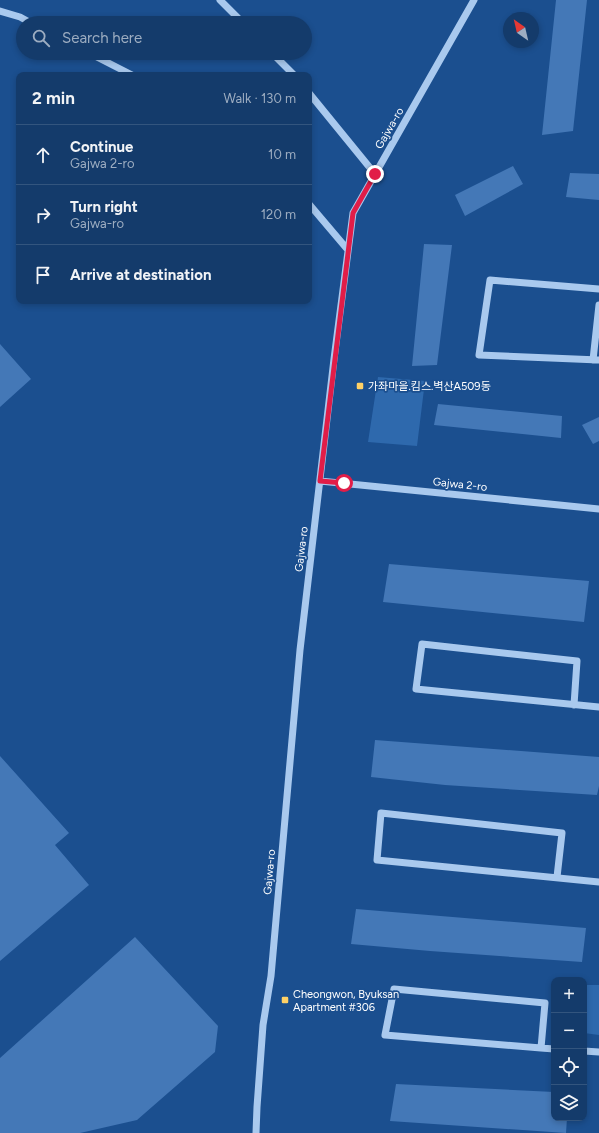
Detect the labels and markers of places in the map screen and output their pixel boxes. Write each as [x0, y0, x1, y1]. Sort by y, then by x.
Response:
place label: 가좌마을.킴스.벽산A509동 [368, 380, 491, 393]
marker: 가좌마을.킴스.벽산A509동 [355, 381, 365, 391]
place label: Cheongwon, Byuksan Apartment #306 [293, 988, 399, 1014]
marker: Cheongwon, Byuksan Apartment #306 [280, 995, 290, 1005]

